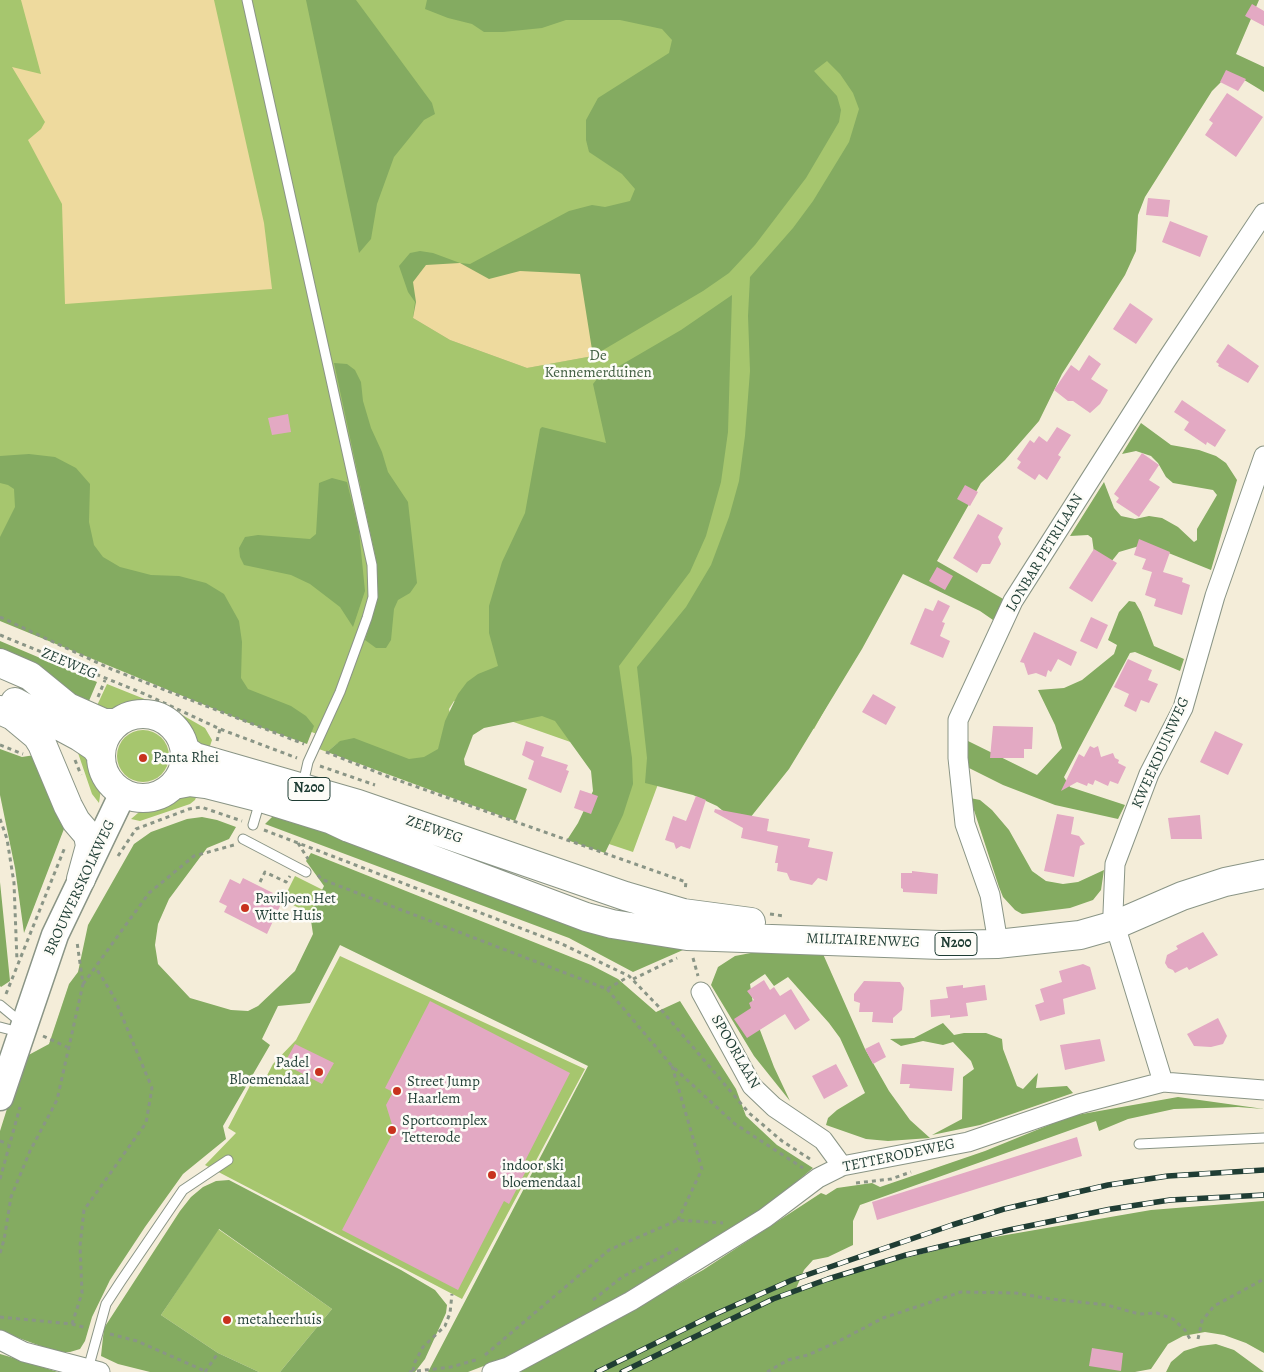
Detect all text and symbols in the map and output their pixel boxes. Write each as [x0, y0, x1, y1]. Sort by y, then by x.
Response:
park label: De Kennemerduinen [544, 347, 652, 382]
street label: LONBAR PETRILAAN [1003, 491, 1087, 615]
street label: ZEEWEG [38, 644, 100, 684]
street label: KWEEKDUINWEG [1128, 694, 1194, 812]
place label: Panta Rhei [153, 749, 219, 767]
marker: Panta Rhei [137, 752, 149, 764]
road number: N200 [288, 778, 330, 801]
street label: ZEEWEG [403, 812, 465, 848]
street label: BROUWERSKOLKWEG [41, 817, 119, 959]
place label: Paviljoen Het Witte Huis [255, 890, 336, 925]
marker: Paviljoen Het Witte Huis [239, 902, 251, 914]
street label: MILITAIRENWEG [806, 930, 920, 952]
road number: N200 [935, 932, 977, 956]
street label: SPOORLAAN [707, 1012, 763, 1092]
place label: Padel Bloemendaal [229, 1054, 309, 1089]
marker: Padel Bloemendaal [313, 1066, 325, 1078]
place label: Street Jump Haarlem [407, 1073, 480, 1108]
marker: Street Jump Haarlem [391, 1085, 403, 1097]
place label: Sportcomplex Tetterode [402, 1112, 487, 1147]
marker: Sportcomplex Tetterode [386, 1124, 398, 1136]
street label: TETTERODEWEG [841, 1135, 957, 1177]
place label: indoor ski bloemendaal [502, 1157, 581, 1192]
marker: indoor ski bloemendaal [486, 1169, 498, 1181]
place label: metaheerhuis [237, 1311, 322, 1329]
marker: metaheerhuis [221, 1314, 233, 1326]

